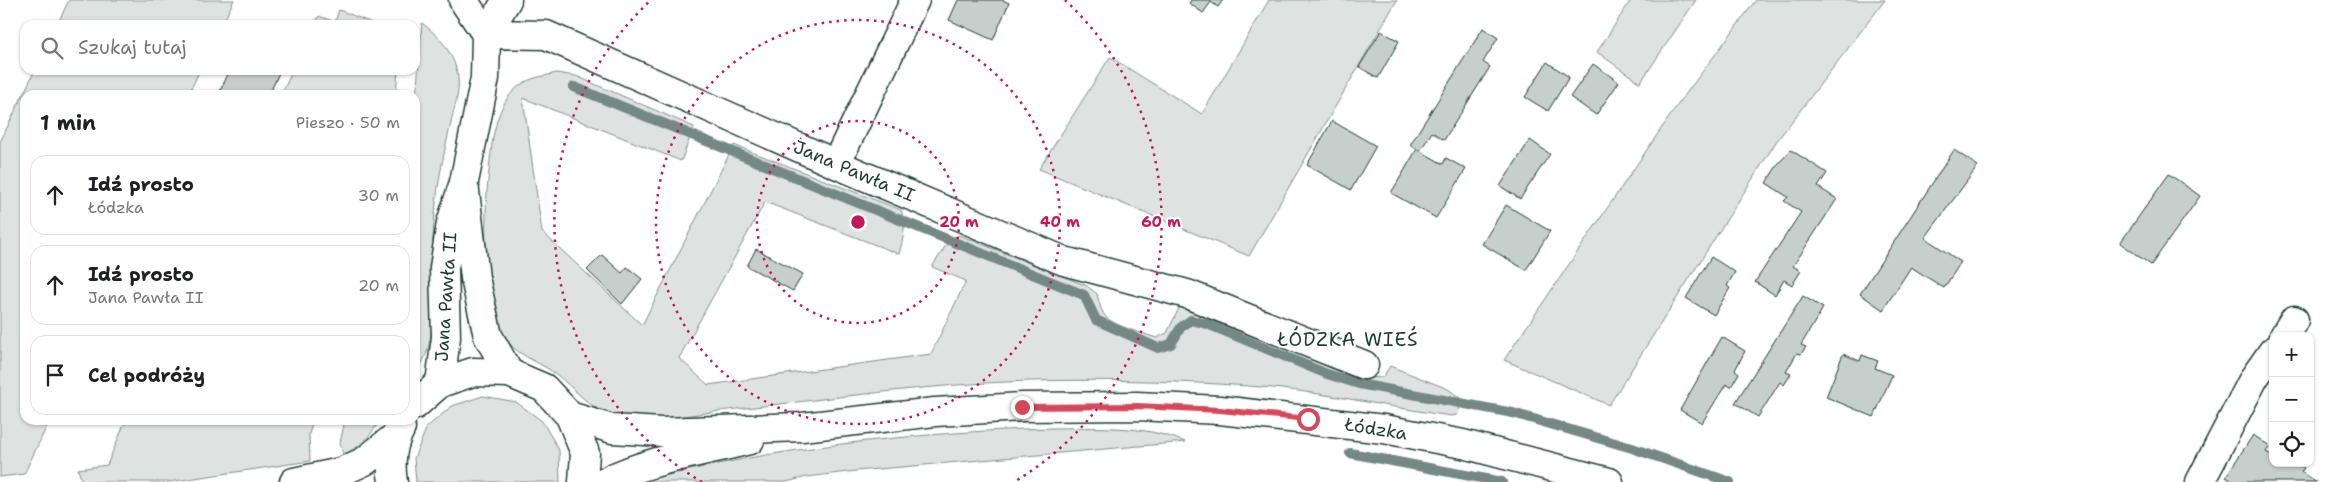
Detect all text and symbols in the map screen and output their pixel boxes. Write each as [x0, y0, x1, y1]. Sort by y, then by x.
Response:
search box [20, 20, 420, 75]
icon: search [38, 34, 66, 62]
text: Szukaj tutaj [78, 35, 187, 60]
text: 1 min [40, 109, 96, 137]
text: Pieszo · 50 m [296, 112, 400, 133]
street label: Jana Pawła II [790, 135, 919, 207]
text: Idź prosto [88, 172, 194, 197]
icon: ahead [41, 181, 69, 209]
text: 30 m [358, 185, 399, 206]
text: Łódzka [88, 197, 144, 218]
text: 20 m [939, 212, 979, 232]
text: 40 m [1040, 212, 1080, 232]
text: 60 m [1141, 212, 1181, 232]
centre of rings [849, 213, 867, 231]
street label: Jana Pawła II [429, 231, 463, 363]
text: Idź prosto [88, 262, 194, 287]
icon: ahead [41, 271, 69, 299]
text: 20 m [358, 275, 399, 296]
text: Jana Pawła II [88, 287, 203, 308]
district label: ŁÓDZKA WIEŚ [1276, 326, 1419, 352]
map controls [2269, 332, 2314, 467]
button: + [2269, 332, 2314, 377]
icon: arrive [41, 361, 69, 389]
text: Cel podróży [88, 363, 205, 388]
button: − [2269, 377, 2314, 422]
route end [1011, 396, 1034, 419]
route start [1297, 408, 1320, 431]
street label: Łódzka [1342, 412, 1409, 446]
button: locate [2269, 422, 2314, 467]

